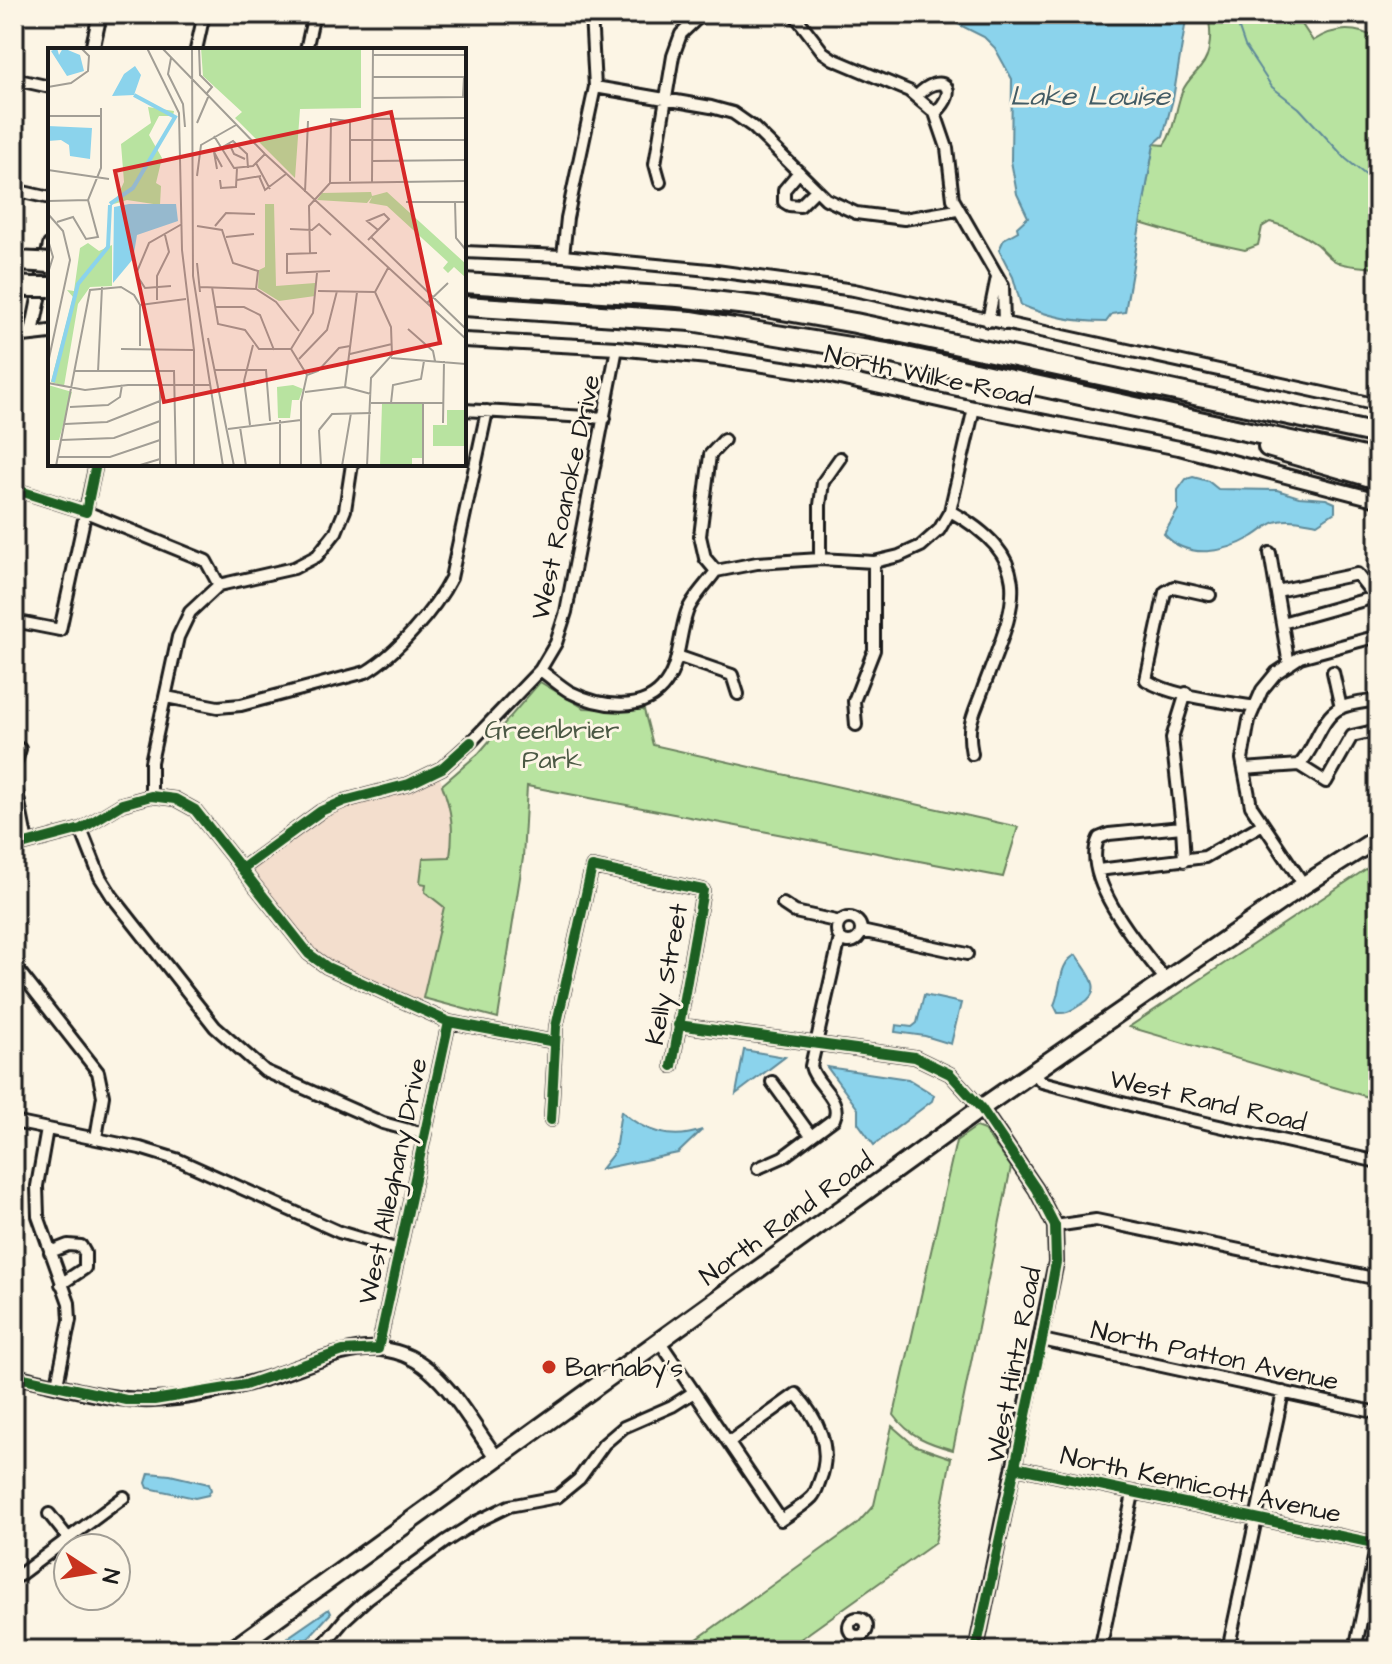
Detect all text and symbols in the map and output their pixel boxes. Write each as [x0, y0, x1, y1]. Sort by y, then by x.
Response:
inset map [48, 48, 466, 466]
water label: Lake Louise [1010, 77, 1172, 116]
street label: North Wilke Road [822, 336, 1036, 416]
street label: West Roanoke Drive [522, 371, 610, 623]
park label: Greenbrier Park [485, 712, 619, 778]
street label: Kelly Street [637, 900, 699, 1048]
street label: West Alleghany Drive [349, 1055, 439, 1308]
street label: West Rand Road [1106, 1061, 1310, 1141]
street label: North Rand Road [692, 1143, 881, 1294]
street label: West Hintz Road [977, 1264, 1051, 1466]
street label: North Patton Avenue [1088, 1312, 1342, 1400]
place label: Barnaby's [565, 1350, 683, 1388]
marker: Barnaby's [540, 1358, 558, 1376]
street label: North Kennicott Avenue [1057, 1438, 1344, 1532]
north arrow [52, 1532, 132, 1612]
text: N [93, 1566, 127, 1586]

